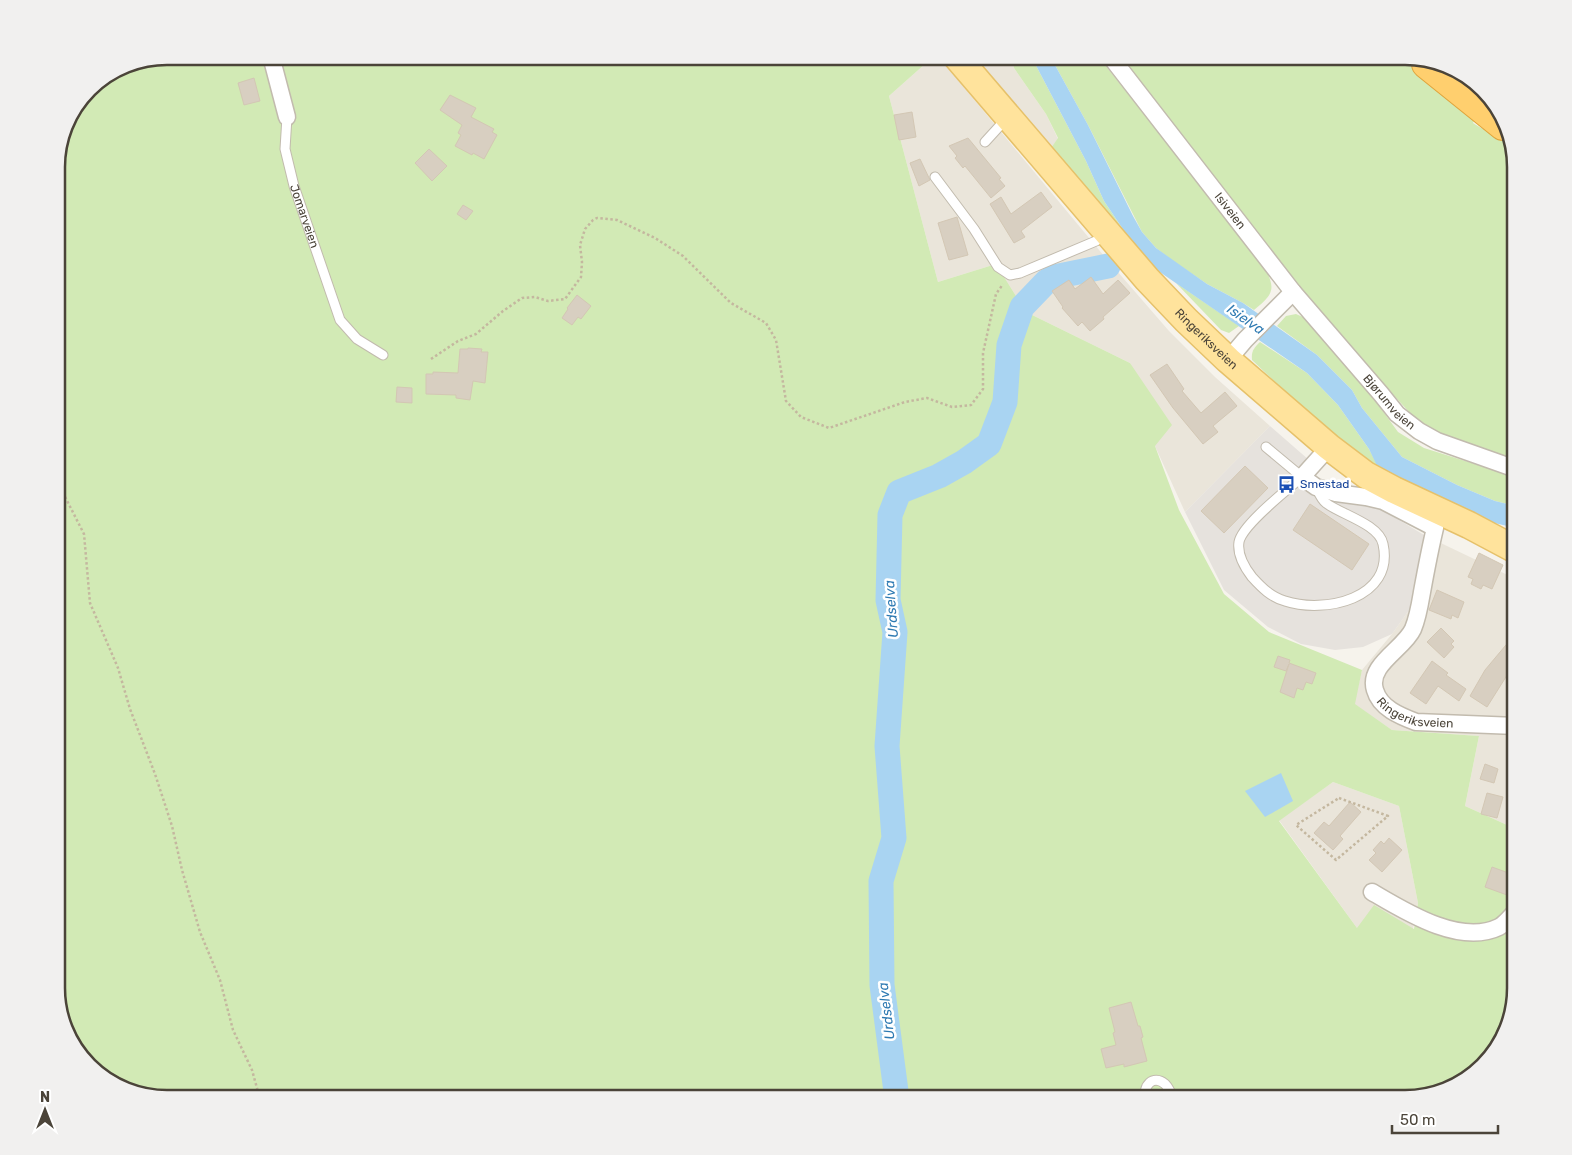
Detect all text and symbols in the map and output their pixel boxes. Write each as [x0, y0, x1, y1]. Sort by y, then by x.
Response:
street label: Jomarveien [287, 182, 322, 250]
street label: Isiveien [1212, 190, 1249, 232]
water label: Isielva [1224, 301, 1268, 338]
street label: Ringeriksveien [1172, 306, 1241, 372]
street label: Bjørumveien [1360, 372, 1418, 433]
bus stop icon: Smestad [1276, 474, 1296, 494]
place label: Smestad [1300, 477, 1349, 491]
water label: Urdselva [881, 580, 902, 638]
street label: Ringeriksveien [1374, 695, 1454, 730]
water label: Urdselva [875, 981, 898, 1041]
north arrow [20, 1085, 70, 1135]
text: N [40, 1089, 50, 1106]
scale bar [1392, 1102, 1498, 1134]
text: 50 m [1400, 1111, 1435, 1129]

